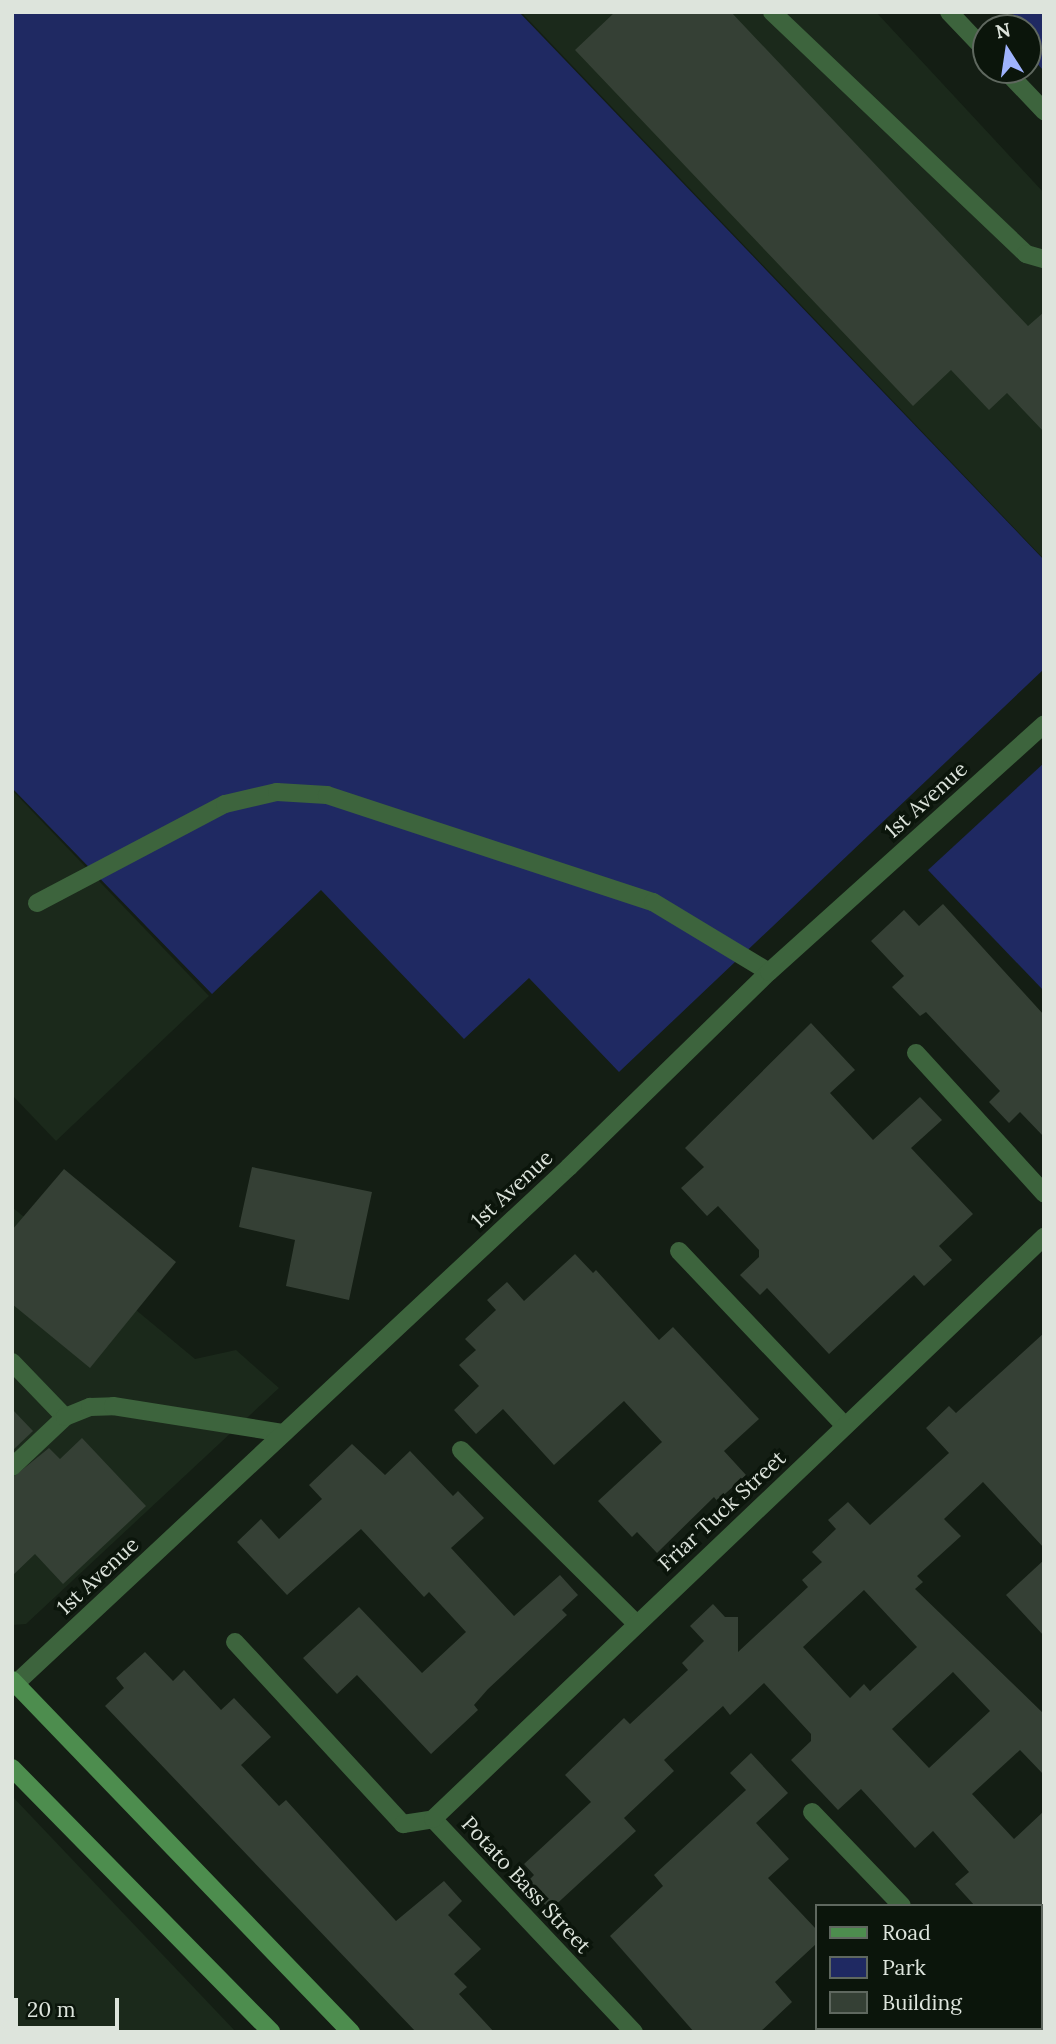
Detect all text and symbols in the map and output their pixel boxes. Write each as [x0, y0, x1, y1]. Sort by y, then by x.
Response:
north arrow [972, 14, 1042, 84]
text: N [993, 17, 1013, 44]
street label: 1st Avenue [880, 756, 972, 844]
street label: 1st Avenue [466, 1145, 558, 1233]
street label: Friar Tuck Street [653, 1446, 791, 1576]
street label: 1st Avenue [52, 1532, 144, 1620]
street label: Potato Bass Street [456, 1811, 596, 1959]
legend [814, 1904, 1042, 2030]
text: Road [882, 1919, 931, 1946]
text: Park [882, 1954, 926, 1981]
scale bar [18, 1984, 122, 2028]
text: Building [882, 1989, 962, 2016]
text: 20 m [27, 1996, 76, 2023]

